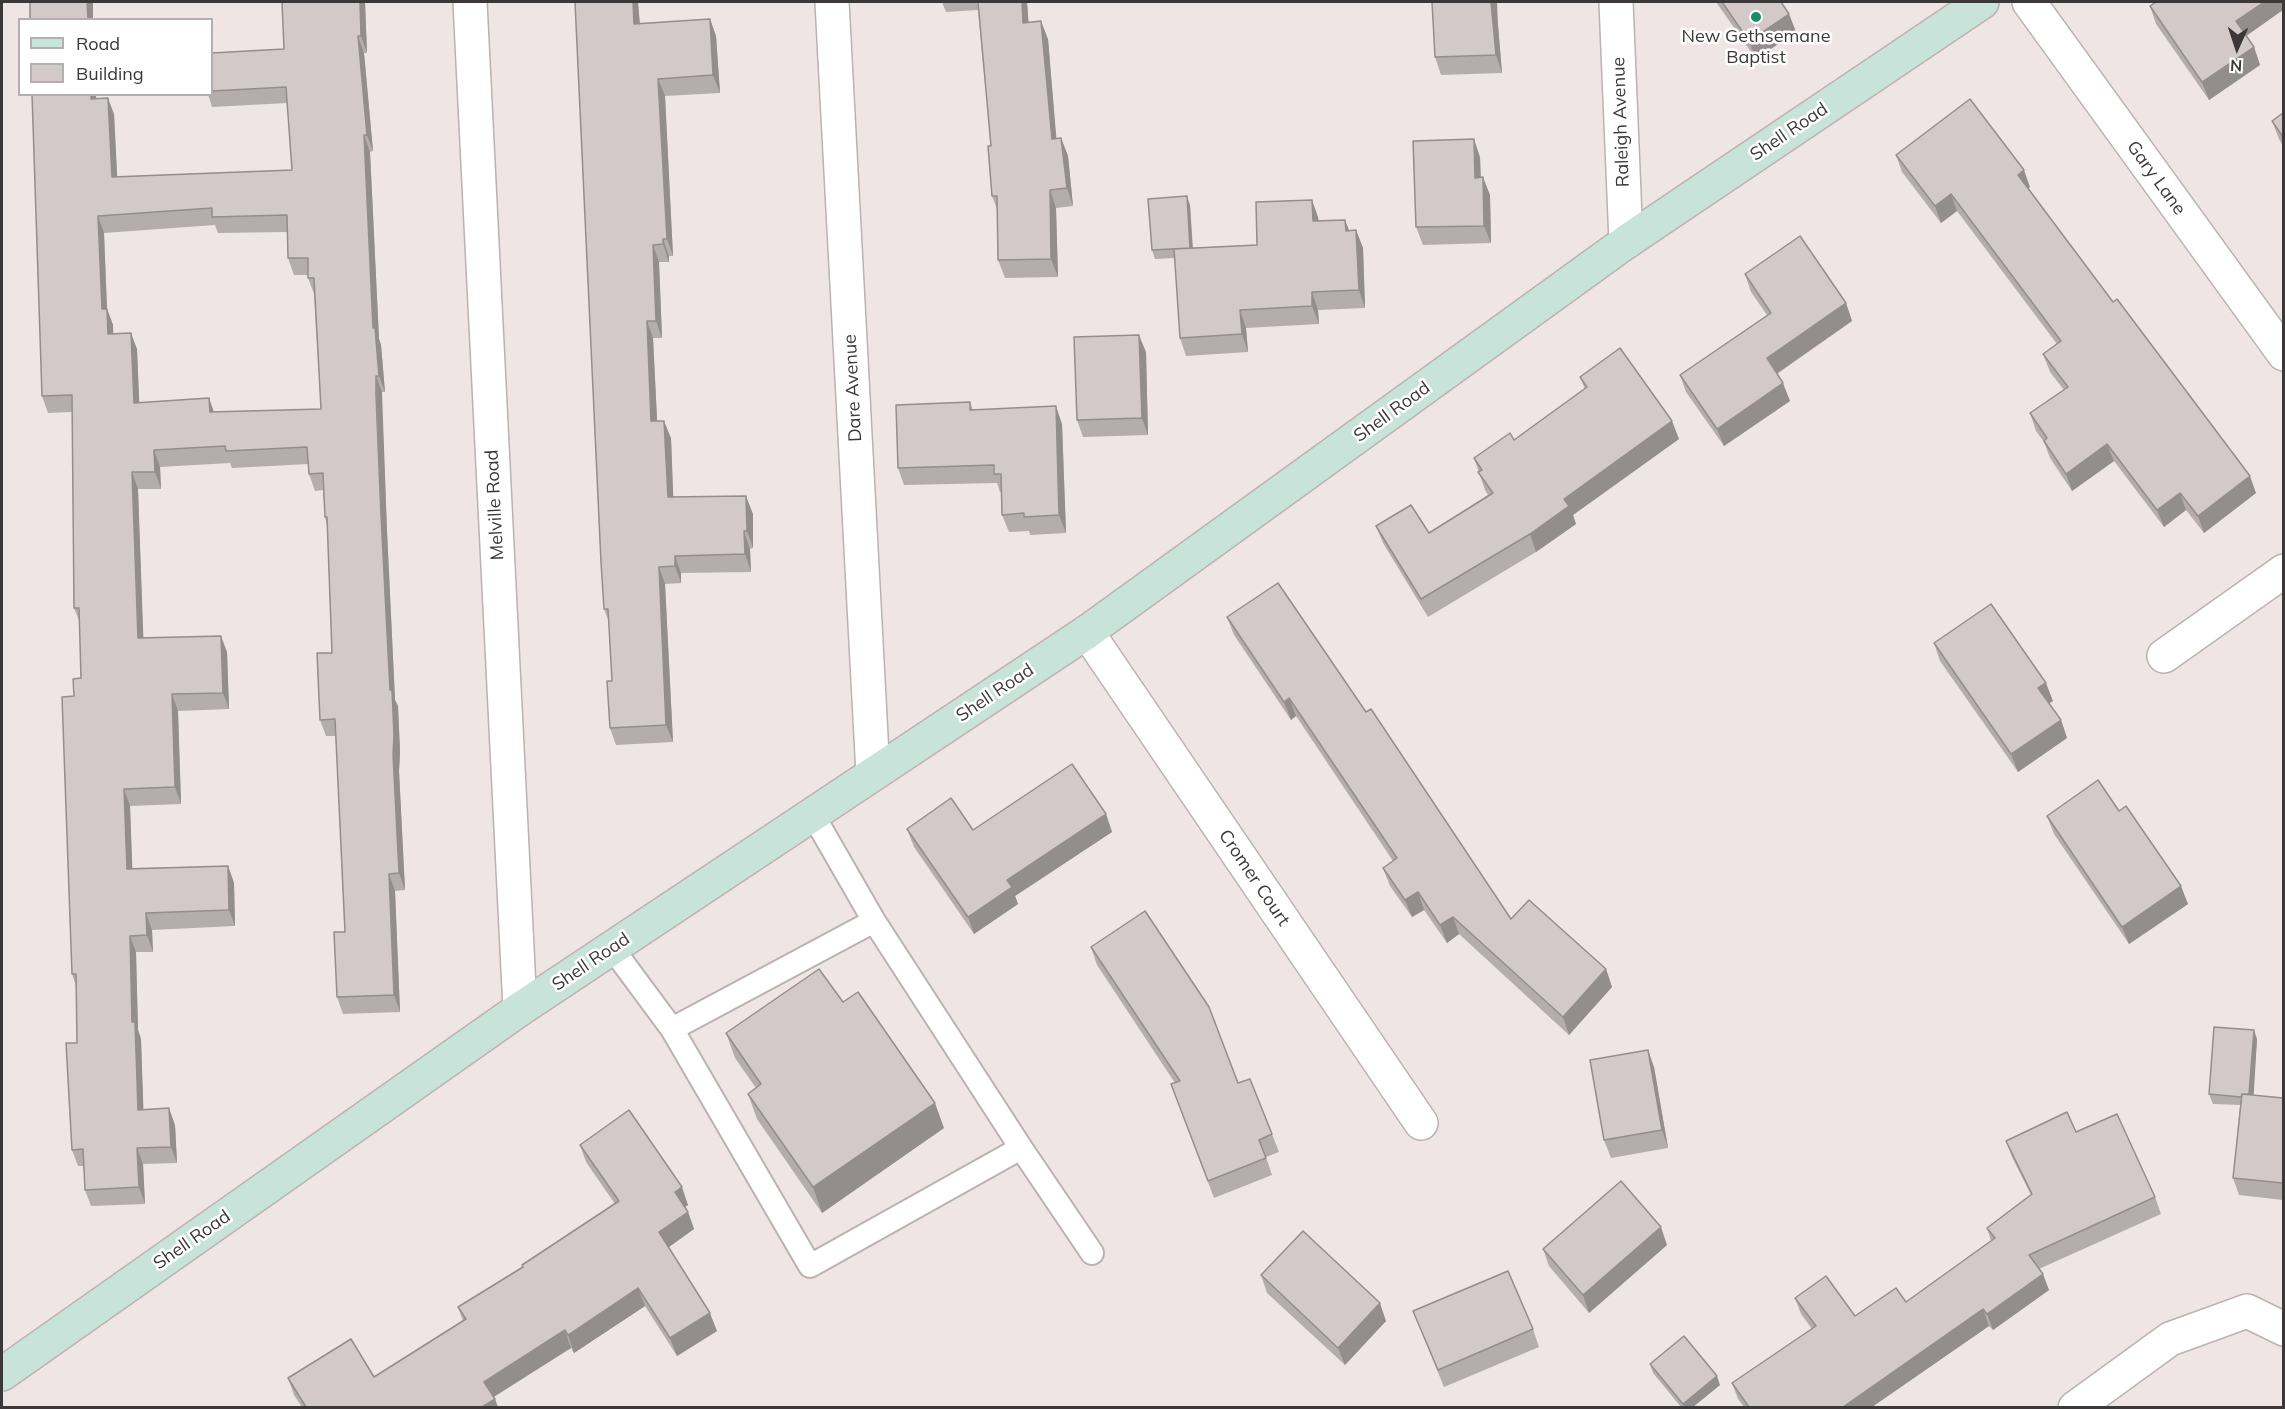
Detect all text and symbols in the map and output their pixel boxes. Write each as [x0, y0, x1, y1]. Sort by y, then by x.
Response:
marker: New Gethsemane Baptist [1749, 10, 1763, 24]
legend [18, 18, 213, 96]
north arrow [2207, 18, 2267, 78]
place label: New Gethsemane Baptist [1682, 26, 1830, 68]
text: Road [76, 32, 120, 55]
street label: Raleigh Avenue [1608, 56, 1634, 188]
text: N [2229, 56, 2243, 76]
text: Building [76, 62, 144, 85]
street label: Shell Road [1746, 98, 1832, 166]
street label: Gary Lane [2122, 137, 2190, 219]
street label: Dare Avenue [839, 334, 867, 442]
street label: Shell Road [1350, 377, 1434, 447]
street label: Melville Road [481, 449, 509, 561]
street label: Shell Road [952, 659, 1038, 727]
street label: Cromer Court [1214, 826, 1294, 930]
street label: Shell Road [548, 928, 634, 996]
street label: Shell Road [149, 1206, 235, 1274]

